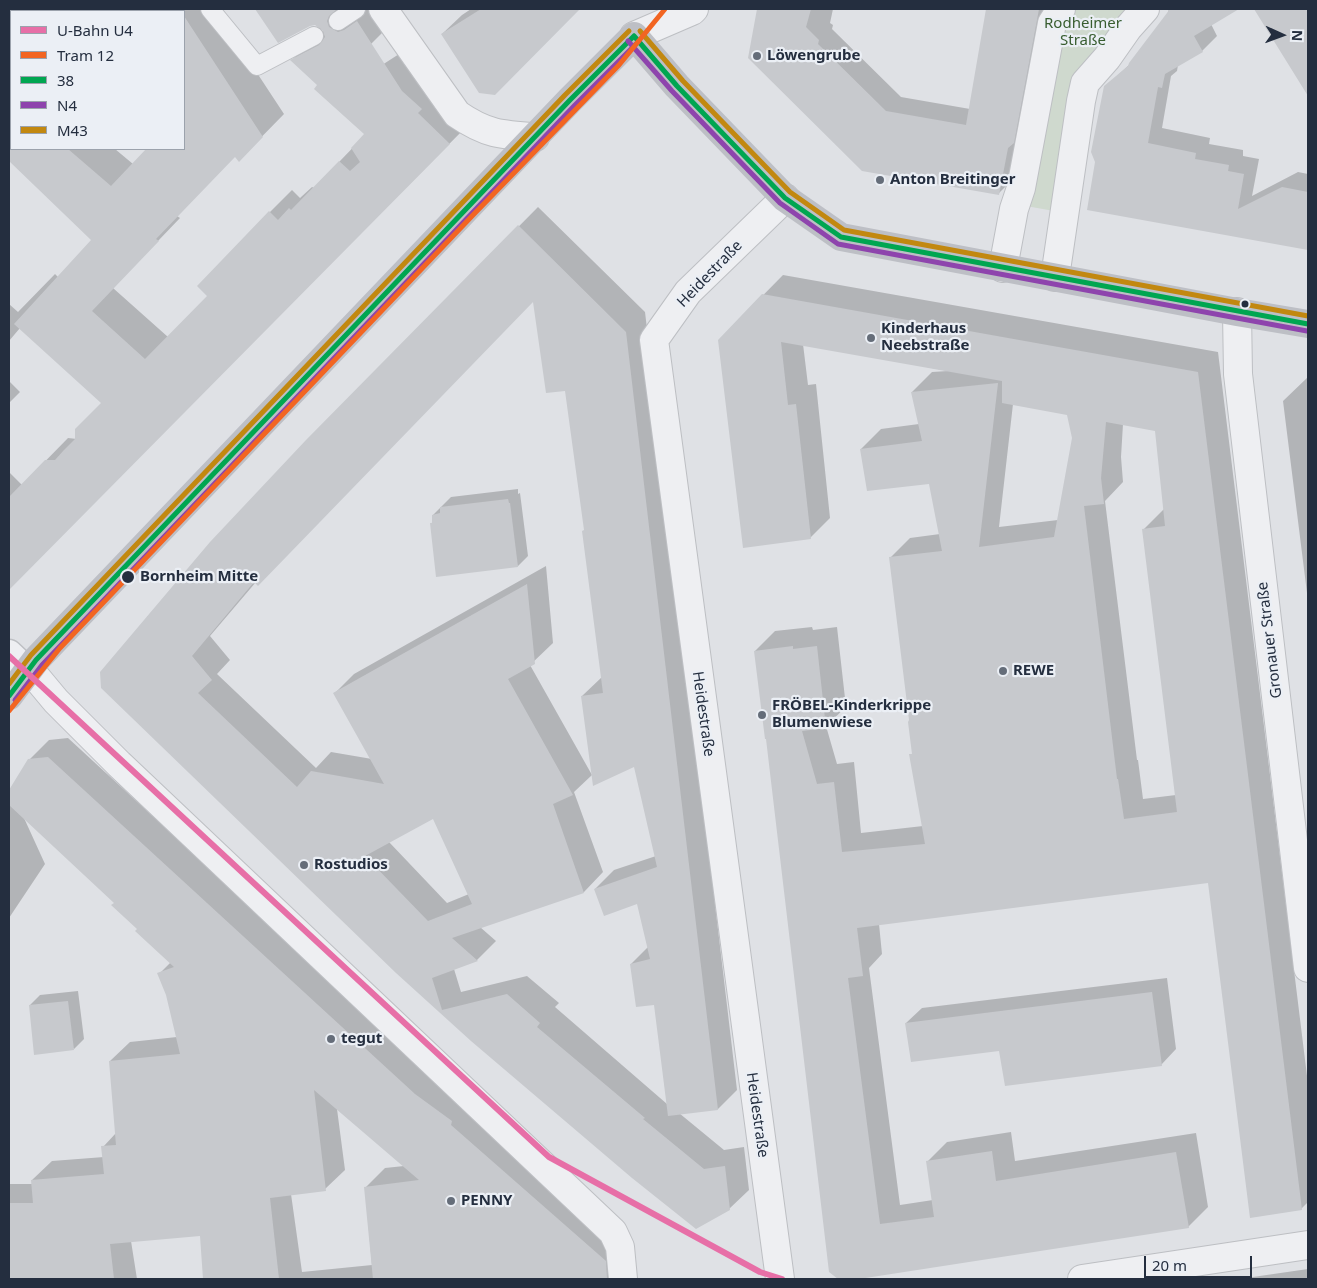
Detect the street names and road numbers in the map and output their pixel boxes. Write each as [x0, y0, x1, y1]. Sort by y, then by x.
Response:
street label: Heidestraße [674, 237, 746, 311]
street label: Gronauer Straße [1254, 581, 1286, 699]
street label: Heidestraße [688, 670, 718, 758]
street label: Heidestraße [742, 1071, 772, 1159]

